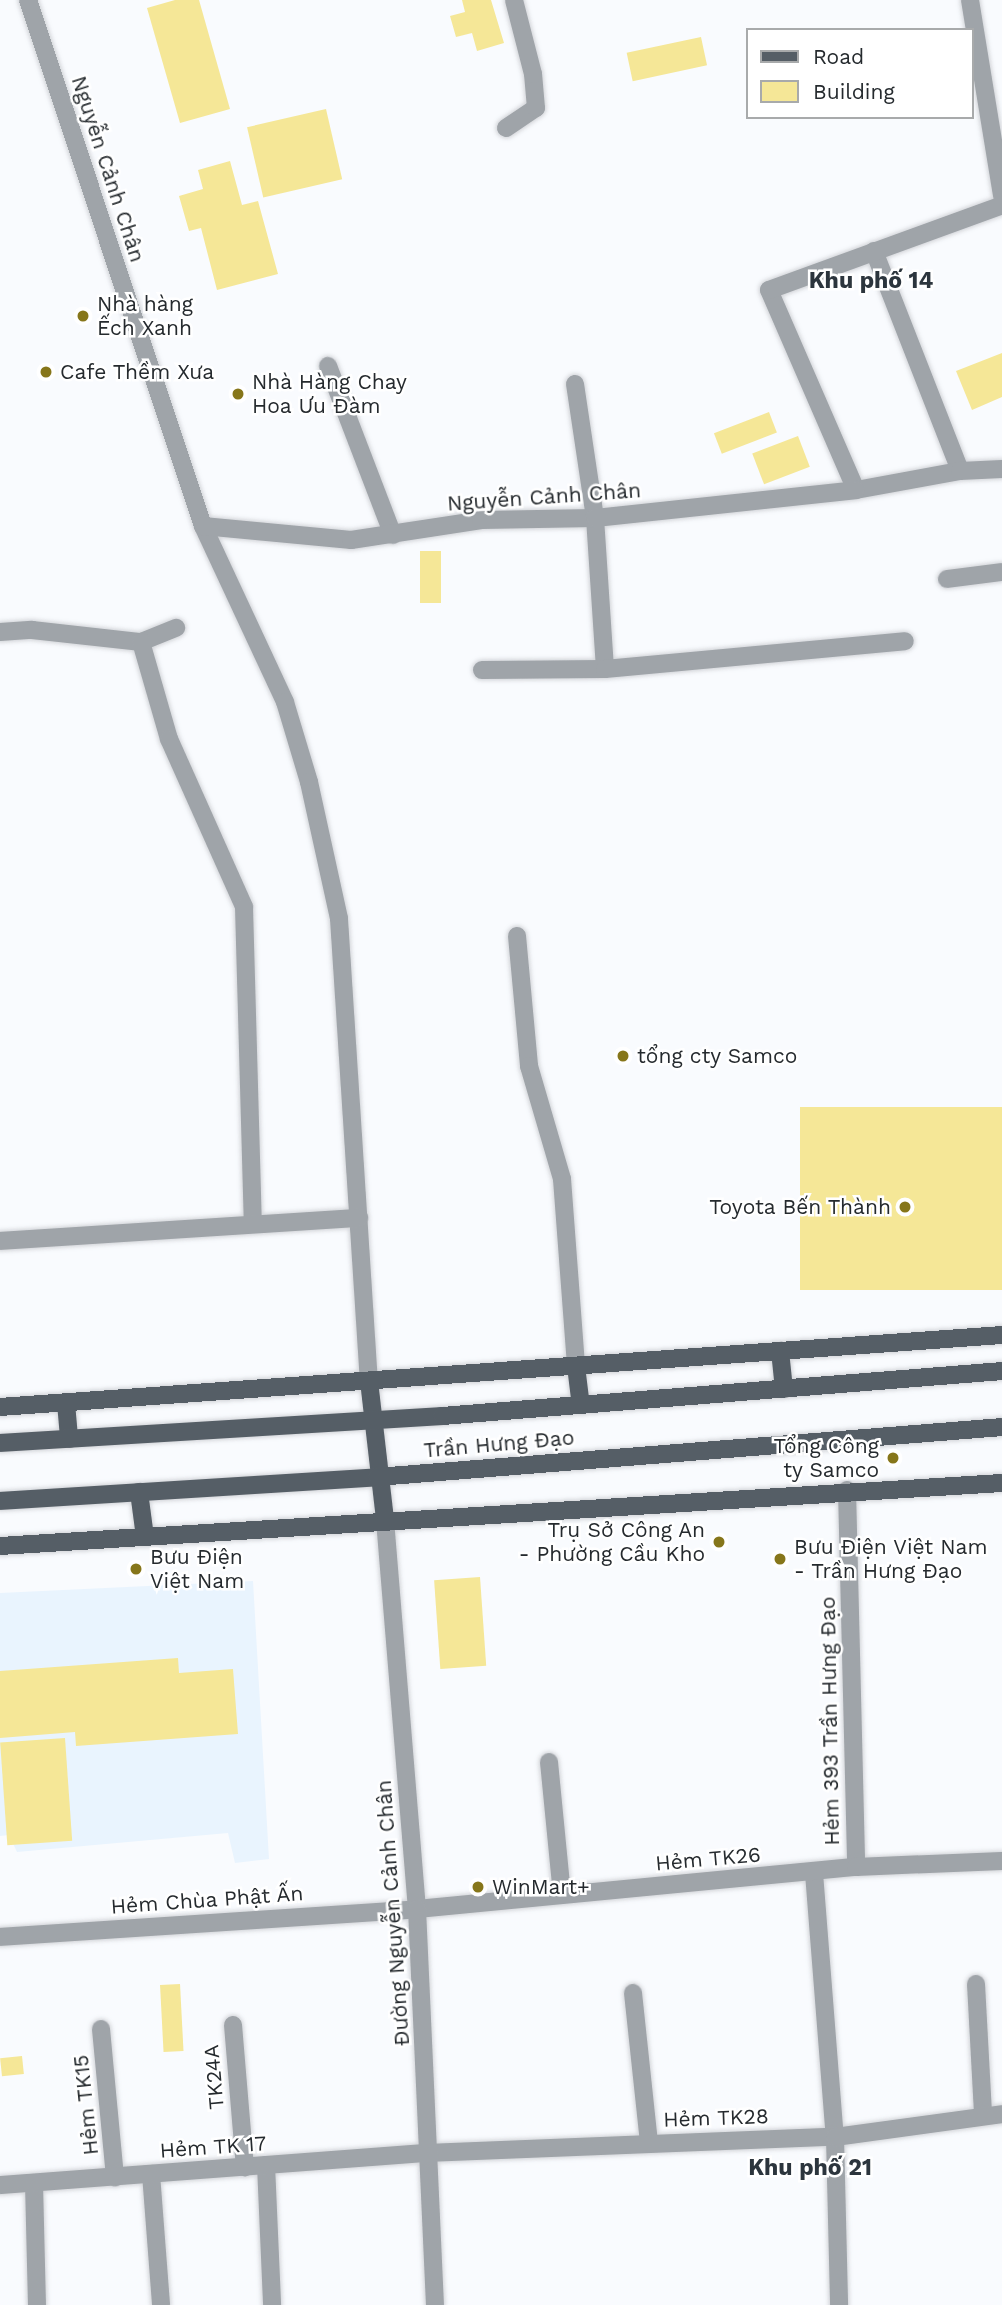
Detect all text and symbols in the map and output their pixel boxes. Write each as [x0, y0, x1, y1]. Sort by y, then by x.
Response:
legend [746, 28, 974, 119]
text: Road [813, 44, 864, 69]
street label: Nguyễn Cảnh Chân [66, 73, 150, 265]
text: Building [813, 79, 895, 104]
district label: Khu phố 14 [809, 267, 933, 295]
place label: Nhà hàng Ếch Xanh [97, 291, 193, 341]
marker: Nhà hàng Ếch Xanh [75, 308, 91, 324]
place label: Cafe Thềm Xưa [60, 359, 215, 385]
marker: Cafe Thềm Xưa [38, 364, 54, 380]
place label: Nhà Hàng Chay Hoa Ưu Đàm [252, 369, 407, 419]
marker: Nhà Hàng Chay Hoa Ưu Đàm [230, 386, 246, 402]
street label: Nguyễn Cảnh Chân [446, 478, 642, 516]
place label: tổng cty Samco [637, 1043, 798, 1069]
marker: tổng cty Samco [615, 1048, 631, 1064]
place label: Toyota Bến Thành [708, 1194, 891, 1220]
marker: Toyota Bến Thành [897, 1199, 913, 1215]
street label: Trần Hưng Đạo [423, 1425, 575, 1463]
place label: Tổng Công ty Samco [774, 1433, 879, 1483]
marker: Tổng Công ty Samco [885, 1450, 901, 1466]
place label: Trụ Sở Công An - Phường Cầu Kho [519, 1517, 705, 1567]
marker: Trụ Sở Công An - Phường Cầu Kho [711, 1534, 727, 1550]
place label: Bưu Điện Việt Nam - Trần Hưng Đạo [794, 1534, 988, 1584]
place label: Bưu Điện Việt Nam [150, 1544, 244, 1594]
marker: Bưu Điện Việt Nam - Trần Hưng Đạo [772, 1551, 788, 1567]
marker: Bưu Điện Việt Nam [128, 1561, 144, 1577]
street label: Hẻm 393 Trần Hưng Ðạo [815, 1596, 845, 1846]
street label: Đường Nguyễn Cảnh Chân [371, 1779, 415, 2047]
street label: Hẻm TK26 [654, 1842, 762, 1876]
place label: WinMart+ [492, 1874, 590, 1900]
marker: WinMart+ [470, 1879, 486, 1895]
street label: Hẻm Chùa Phật Ấn [109, 1881, 305, 1919]
street label: TK24A [199, 2044, 229, 2110]
street label: Hẻm TK15 [68, 2053, 104, 2157]
street label: Hẻm TK28 [663, 2104, 769, 2132]
street label: Hẻm TK 17 [158, 2131, 268, 2163]
district label: Khu phố 21 [748, 2154, 872, 2182]

